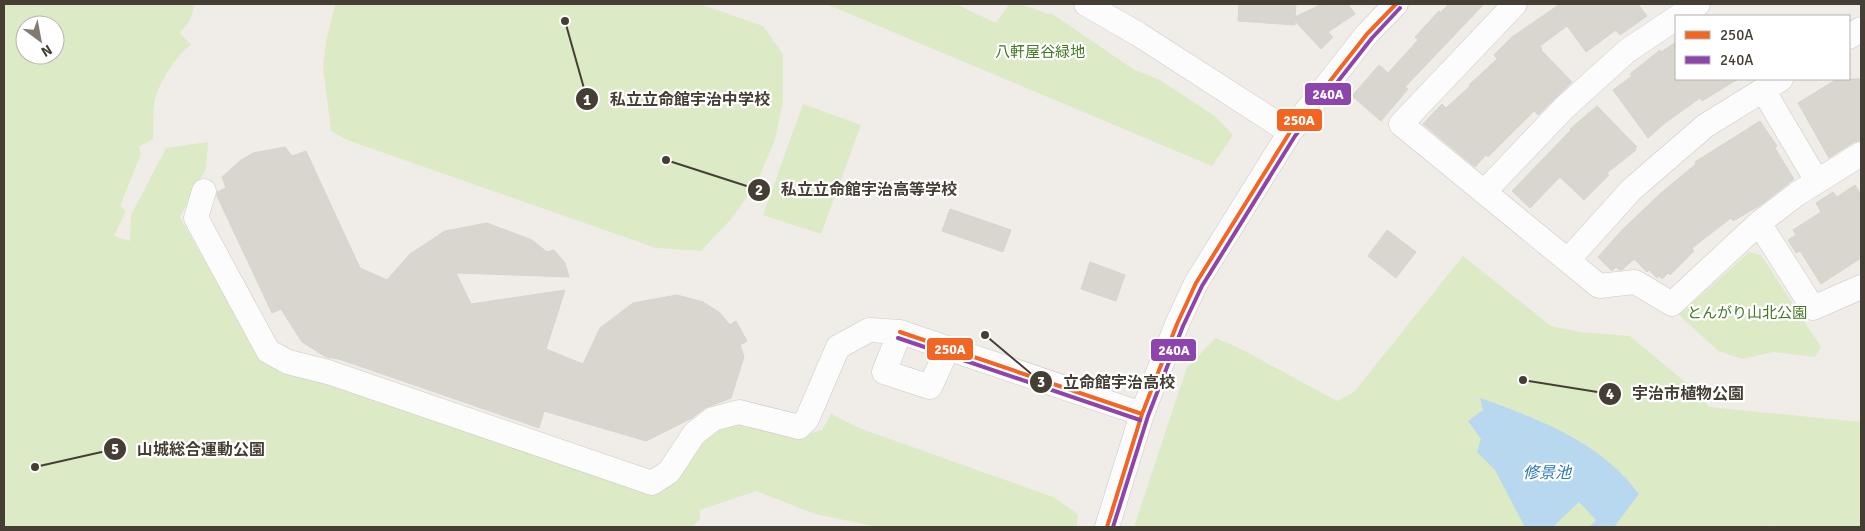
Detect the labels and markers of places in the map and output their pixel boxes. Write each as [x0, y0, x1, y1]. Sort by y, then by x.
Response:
callout: 私立立命館宇治中学校 [575, 84, 780, 115]
callout: 私立立命館宇治高等学校 [746, 174, 967, 205]
callout: 立命館宇治高校 [1028, 367, 1185, 398]
callout: 宇治市植物公園 [1597, 378, 1754, 409]
callout: 山城総合運動公園 [102, 433, 275, 464]

